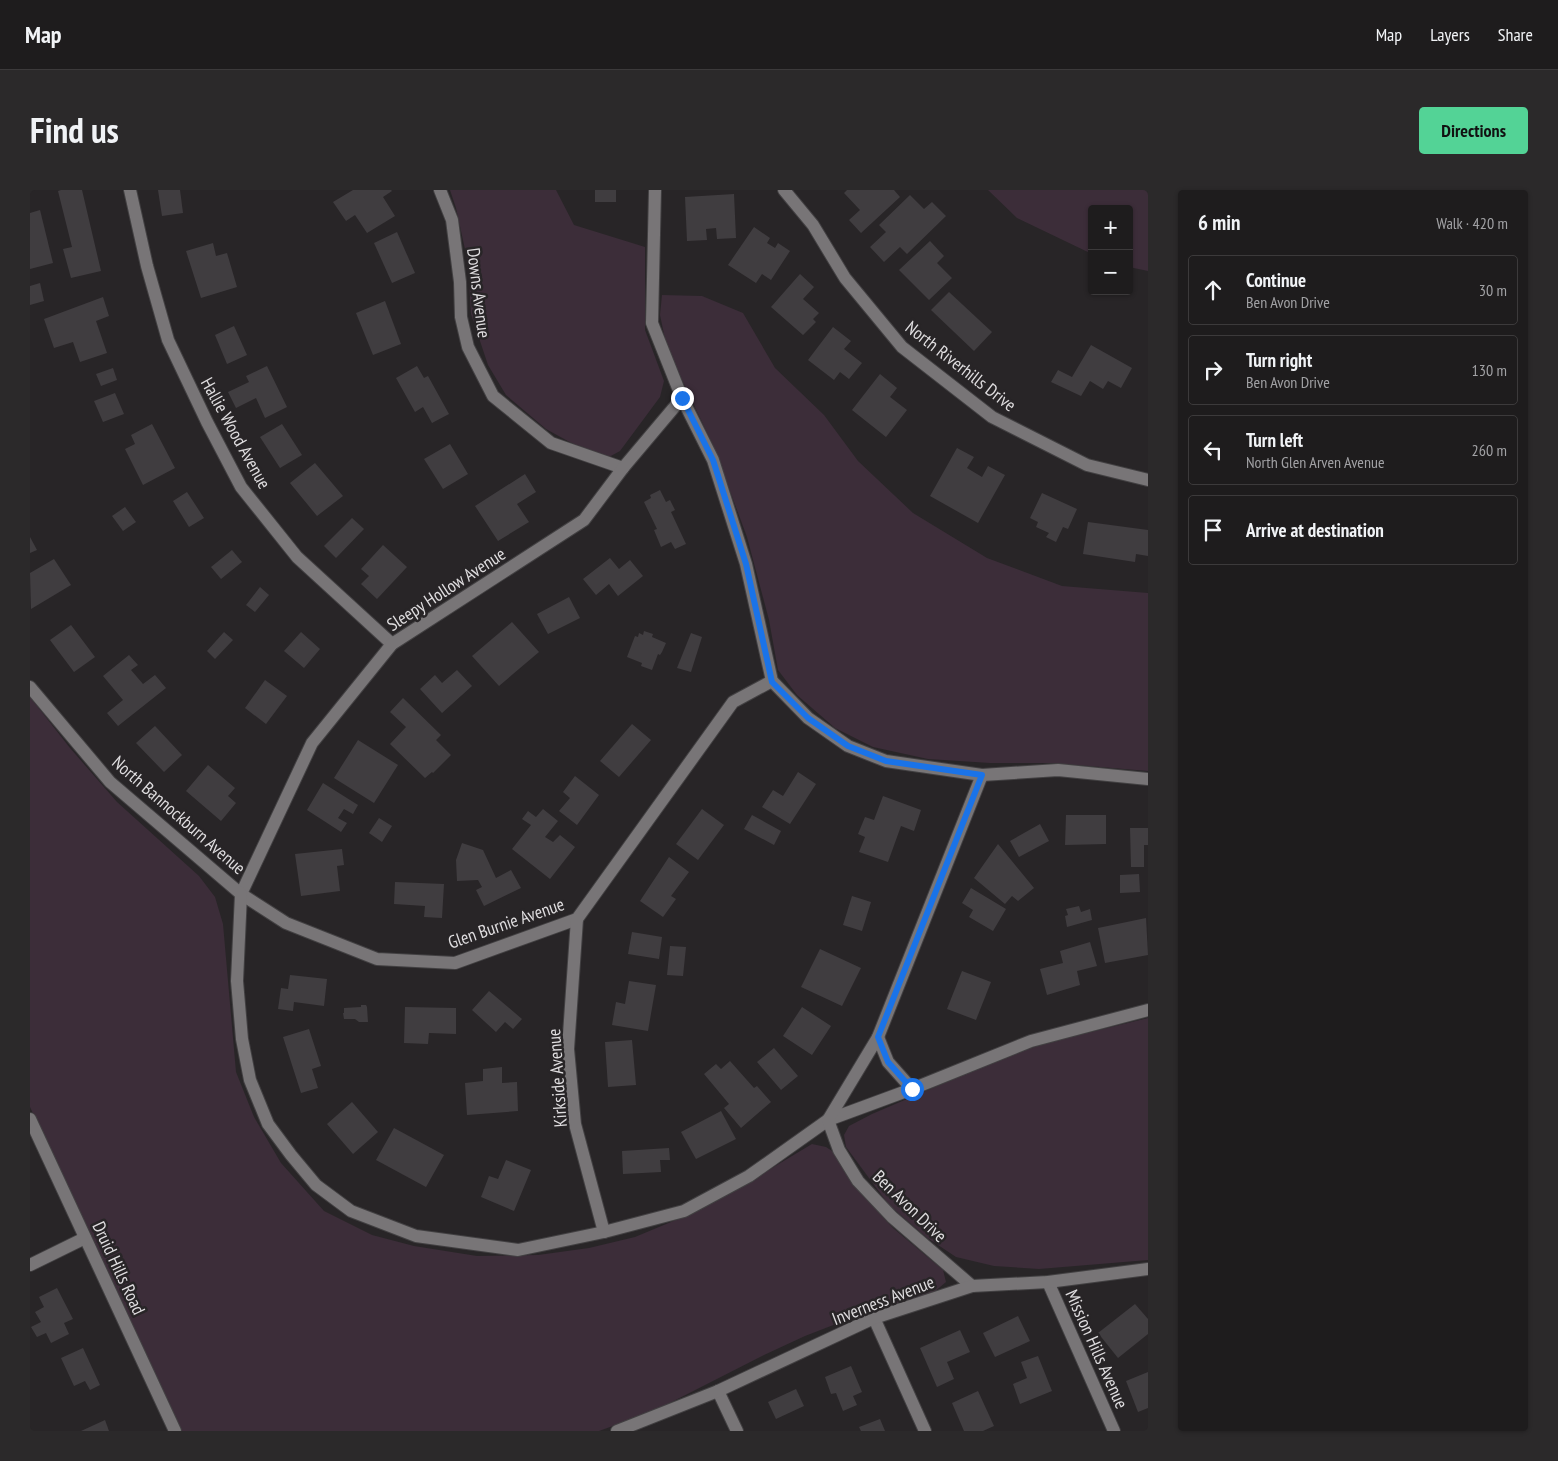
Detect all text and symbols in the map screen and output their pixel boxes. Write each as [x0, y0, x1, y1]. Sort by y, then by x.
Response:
text: Map [25, 19, 62, 50]
text: Map [1376, 23, 1402, 46]
text: Layers [1430, 23, 1470, 46]
text: Share [1498, 23, 1533, 46]
text: Find us [30, 107, 119, 153]
button: Directions [1419, 107, 1528, 154]
map controls [1088, 205, 1133, 295]
button: + [1088, 205, 1133, 250]
text: 6 min [1198, 209, 1240, 236]
text: Walk · 420 m [1436, 213, 1508, 233]
street label: Downs Avenue [462, 247, 496, 339]
button: − [1088, 250, 1133, 295]
text: Continue [1246, 268, 1306, 292]
icon: ahead [1199, 276, 1227, 304]
text: 30 m [1479, 280, 1507, 300]
text: Ben Avon Drive [1246, 292, 1330, 312]
street label: North Riverhills Drive [901, 316, 1021, 416]
text: Turn right [1246, 348, 1312, 372]
icon: right [1199, 356, 1227, 384]
text: 130 m [1472, 360, 1507, 380]
text: Ben Avon Drive [1246, 372, 1330, 392]
street label: Hallie Wood Avenue [196, 373, 276, 493]
route end [671, 387, 694, 410]
text: Turn left [1246, 428, 1303, 452]
icon: left [1199, 436, 1227, 464]
text: 260 m [1472, 440, 1507, 460]
text: North Glen Arven Avenue [1246, 452, 1385, 472]
icon: arrive [1199, 516, 1227, 544]
text: Arrive at destination [1246, 518, 1384, 542]
street label: Sleepy Hollow Avenue [382, 542, 510, 636]
street label: North Bannockburn Avenue [107, 751, 251, 879]
street label: Glen Burnie Avenue [445, 892, 567, 954]
street label: Kirkside Avenue [542, 1028, 572, 1128]
route start [901, 1078, 924, 1101]
street label: Ben Avon Drive [868, 1165, 952, 1247]
street label: Druid Hills Road [87, 1218, 151, 1318]
street label: Inverness Avenue [829, 1270, 937, 1330]
street label: Mission Hills Avenue [1060, 1286, 1134, 1412]

